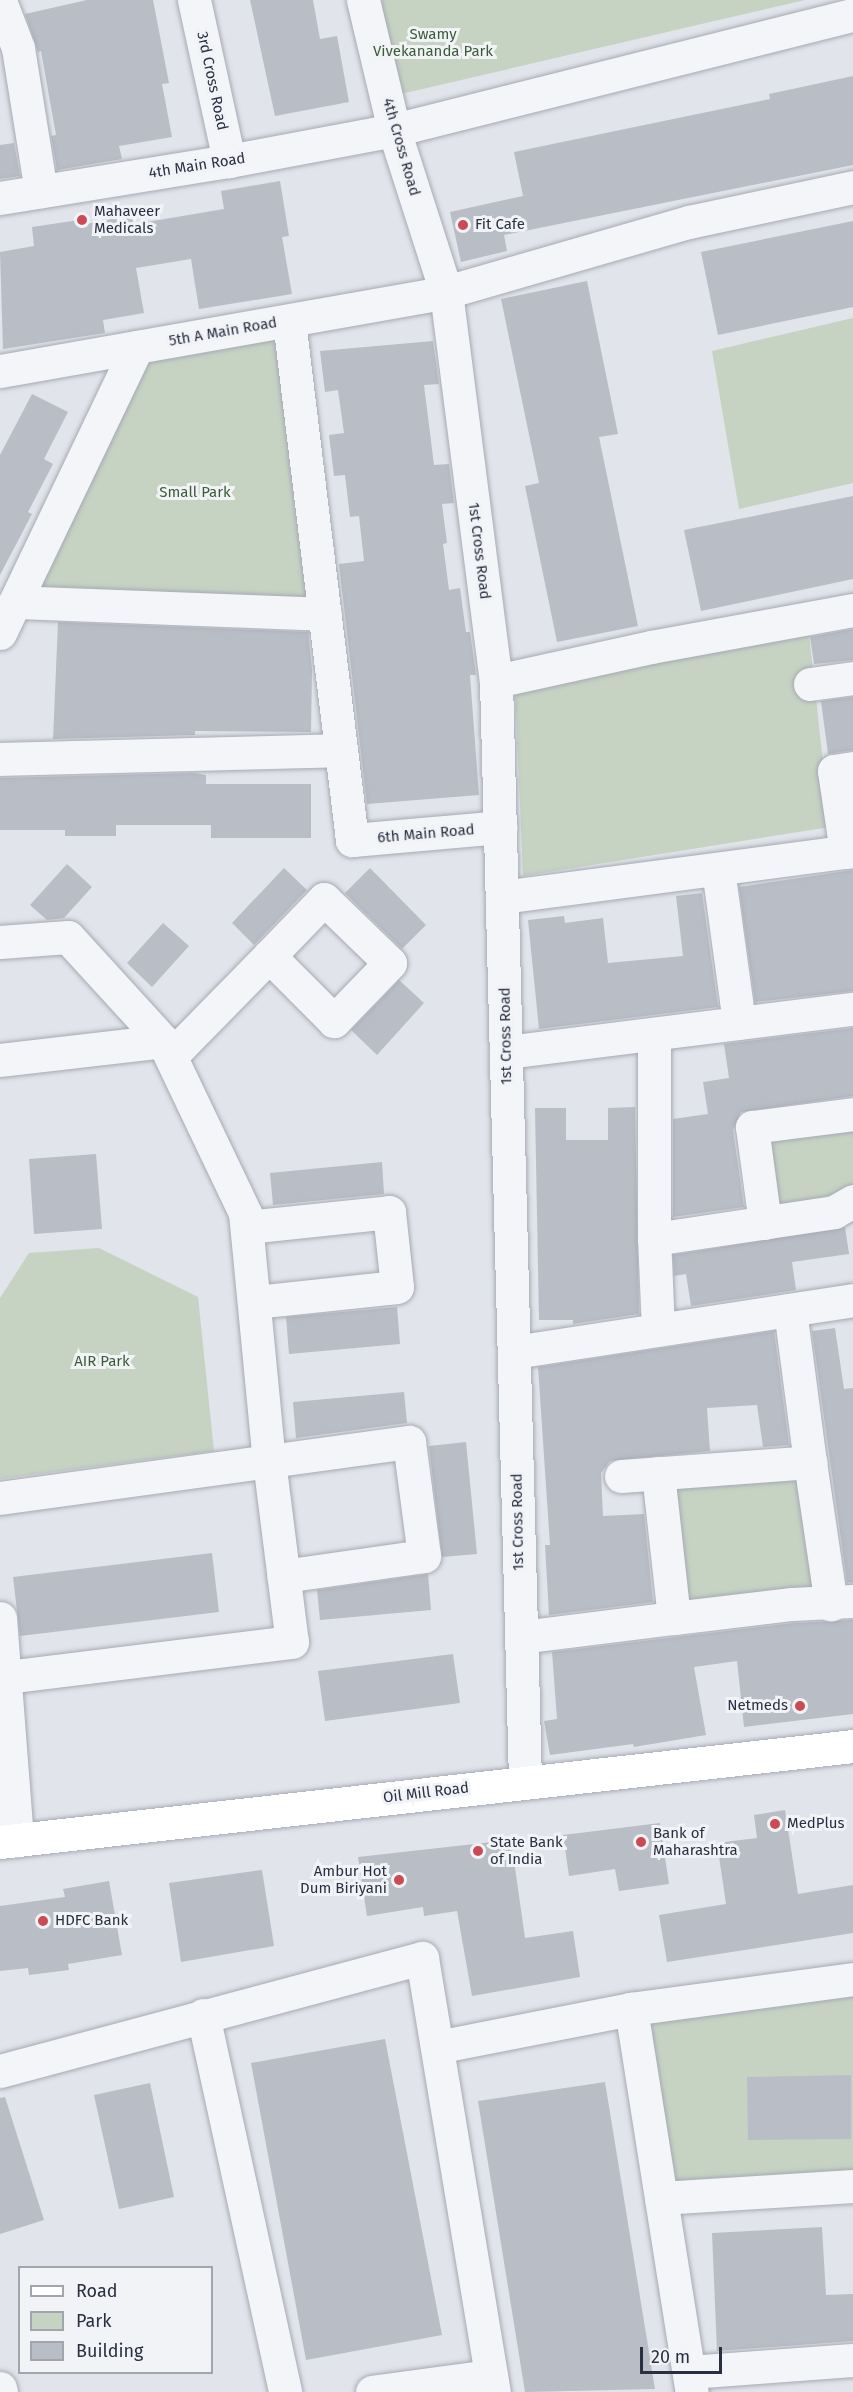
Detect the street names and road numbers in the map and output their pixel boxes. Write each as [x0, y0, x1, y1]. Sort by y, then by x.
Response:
street label: 3rd Cross Road [193, 30, 231, 132]
street label: 4th Cross Road [378, 96, 424, 198]
street label: 4th Main Road [147, 149, 247, 183]
street label: 5th A Main Road [167, 314, 279, 350]
street label: 1st Cross Road [464, 501, 494, 601]
street label: 6th Main Road [377, 821, 475, 847]
street label: 1st Cross Road [496, 987, 516, 1085]
street label: 1st Cross Road [508, 1473, 528, 1571]
street label: Oil Mill Road [382, 1779, 470, 1807]

